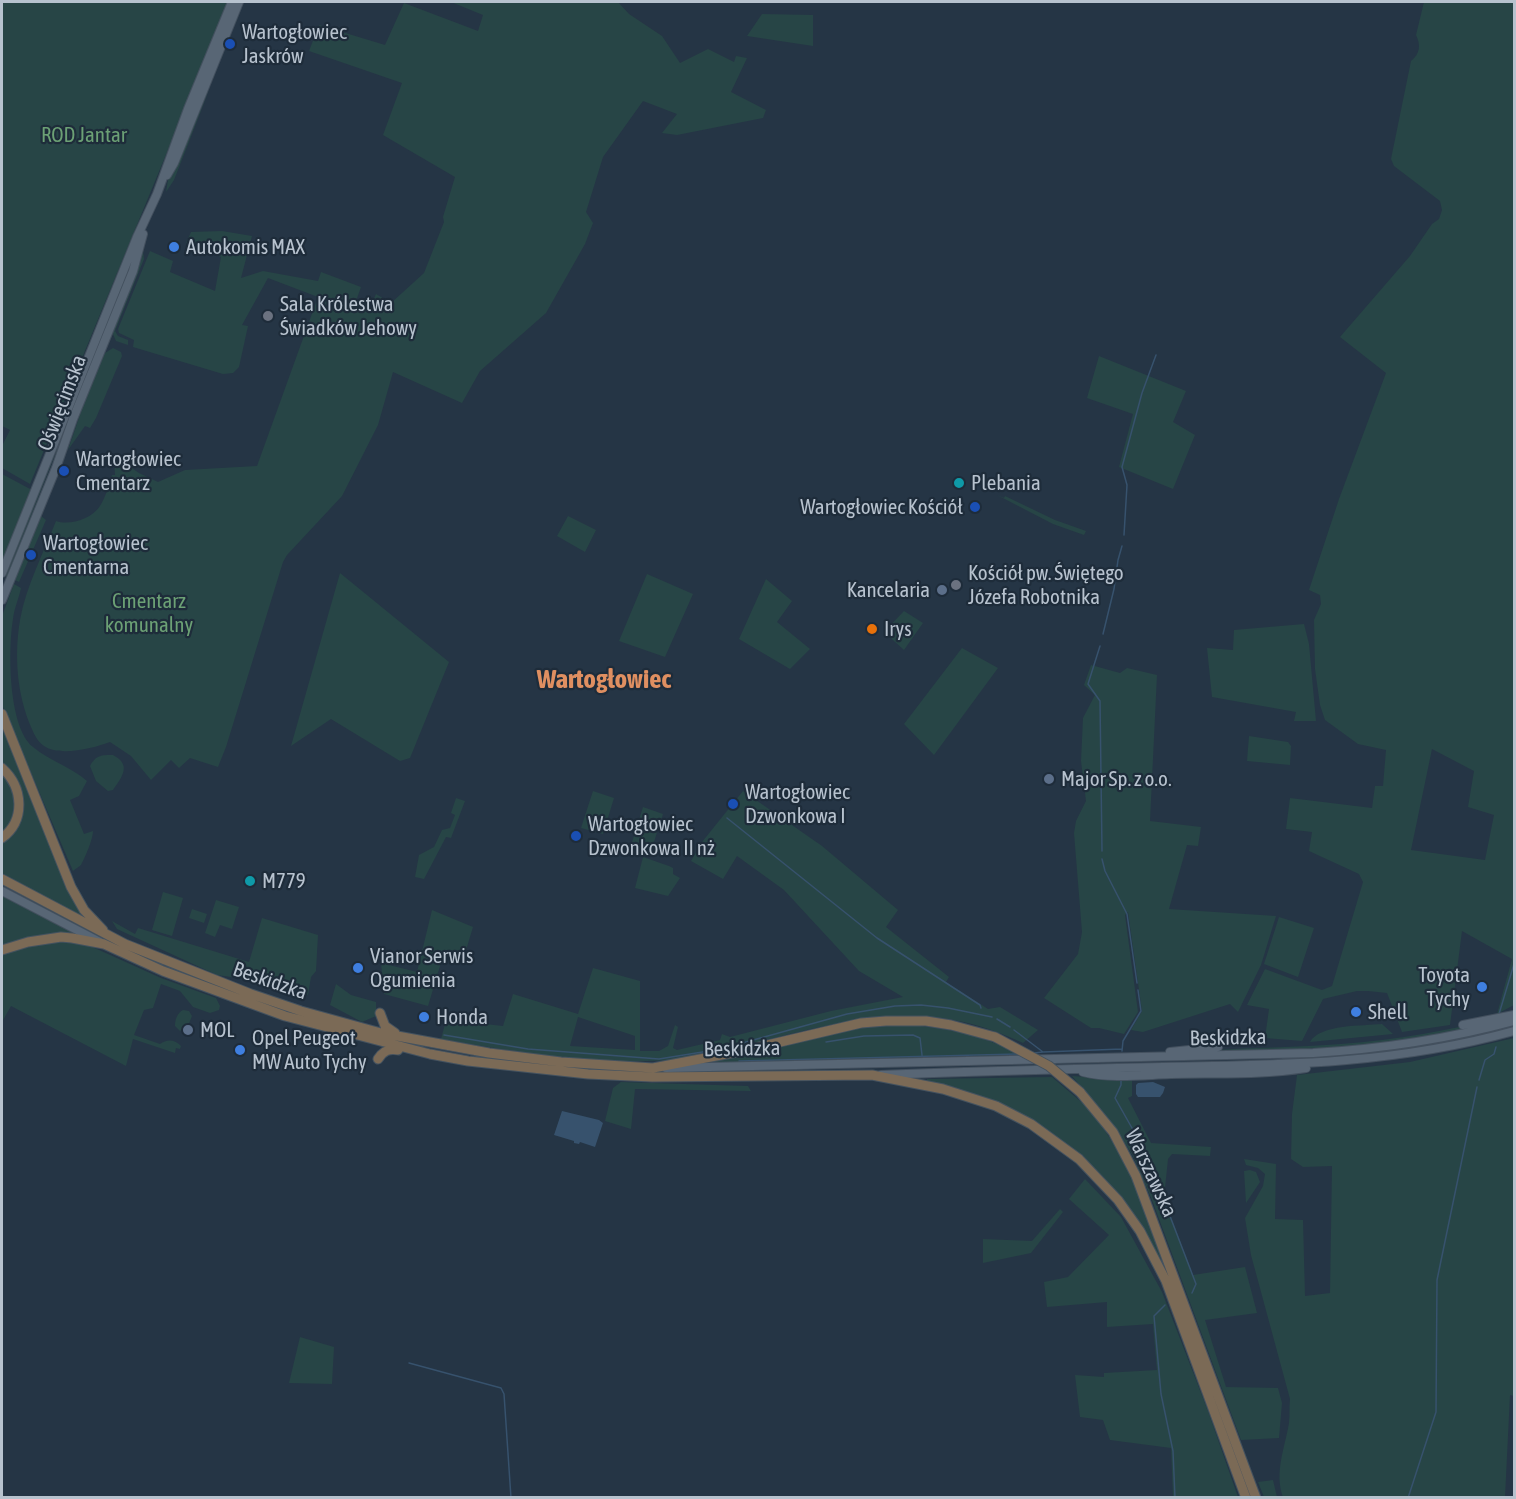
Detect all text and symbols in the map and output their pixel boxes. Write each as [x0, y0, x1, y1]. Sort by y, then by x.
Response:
place label: Wartogłowiec Jaskrów [242, 19, 347, 69]
marker: Wartogłowiec Jaskrów [223, 37, 237, 51]
park label: ROD Jantar [41, 122, 127, 148]
place label: Autokomis MAX [186, 234, 305, 260]
marker: Autokomis MAX [167, 240, 181, 254]
place label: Sala Królestwa Świadków Jehowy [280, 291, 417, 341]
marker: Sala Królestwa Świadków Jehowy [261, 309, 275, 323]
street label: Oświęcimska [32, 352, 92, 454]
place label: Wartogłowiec Cmentarz [76, 446, 181, 496]
marker: Wartogłowiec Cmentarz [57, 464, 71, 478]
place label: Plebania [971, 470, 1041, 496]
marker: Plebania [952, 476, 966, 490]
place label: Wartogłowiec Kościół [800, 494, 963, 520]
marker: Wartogłowiec Kościół [968, 500, 982, 514]
place label: Wartogłowiec Cmentarna [43, 530, 148, 580]
marker: Wartogłowiec Cmentarna [24, 548, 38, 562]
place label: Kościół pw. Świętego Józefa Robotnika [968, 560, 1124, 610]
place label: Kancelaria [847, 577, 930, 603]
marker: Kościół pw. Świętego Józefa Robotnika [949, 578, 963, 592]
marker: Kancelaria [935, 583, 949, 597]
park label: Cmentarz komunalny [105, 588, 193, 638]
place label: Irys [884, 616, 912, 642]
marker: Irys [865, 622, 879, 636]
district label: Wartogłowiec [537, 663, 671, 695]
place label: Major Sp. z o.o. [1061, 766, 1172, 792]
marker: Major Sp. z o.o. [1042, 772, 1056, 786]
place label: Wartogłowiec Dzwonkowa I [745, 779, 850, 829]
marker: Wartogłowiec Dzwonkowa I [726, 797, 740, 811]
place label: Wartogłowiec Dzwonkowa II nż [588, 811, 714, 861]
marker: Wartogłowiec Dzwonkowa II nż [569, 829, 583, 843]
place label: M779 [262, 868, 306, 894]
marker: M779 [243, 874, 257, 888]
place label: Vianor Serwis Ogumienia [370, 943, 473, 993]
street label: Beskidzka [230, 957, 310, 1005]
marker: Vianor Serwis Ogumienia [351, 961, 365, 975]
place label: Toyota Tychy [1418, 962, 1470, 1012]
marker: Toyota Tychy [1475, 980, 1489, 994]
place label: Shell [1368, 999, 1408, 1025]
place label: Honda [436, 1004, 488, 1030]
marker: Shell [1349, 1005, 1363, 1019]
marker: Honda [417, 1010, 431, 1024]
place label: MOL [200, 1017, 234, 1043]
marker: MOL [181, 1023, 195, 1037]
place label: Opel Peugeot MW Auto Tychy [252, 1025, 367, 1075]
street label: Beskidzka [1189, 1025, 1267, 1051]
street label: Beskidzka [703, 1036, 781, 1062]
marker: Opel Peugeot MW Auto Tychy [233, 1043, 247, 1057]
street label: Warszawska [1120, 1125, 1182, 1221]

